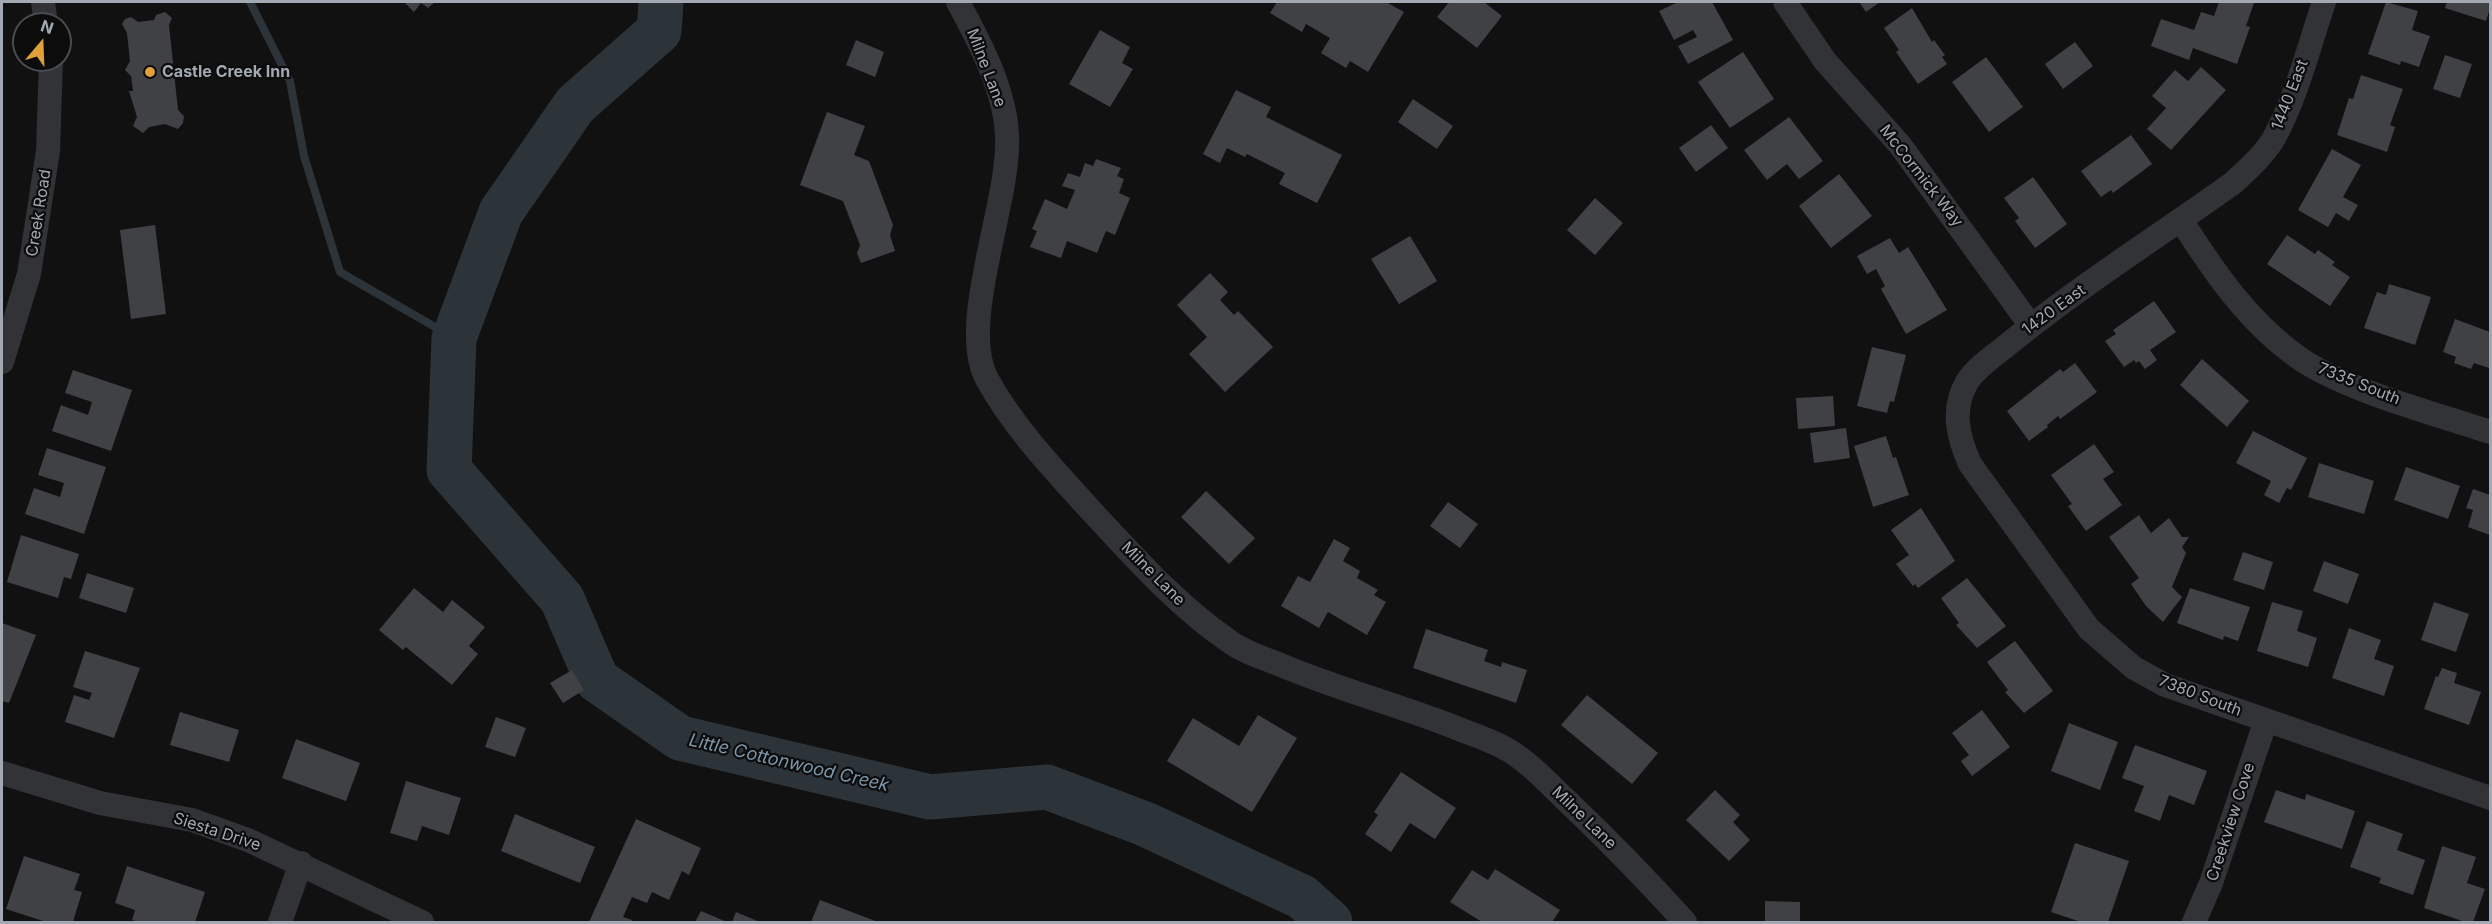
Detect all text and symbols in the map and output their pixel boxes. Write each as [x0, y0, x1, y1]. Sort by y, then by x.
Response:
north arrow [12, 12, 72, 72]
text: N [38, 15, 56, 38]
street label: Milne Lane [962, 26, 1010, 110]
street label: 1440 East [2268, 57, 2312, 133]
place label: Castle Creek Inn [162, 62, 290, 82]
marker: Castle Creek Inn [143, 65, 157, 79]
street label: McCormick Way [1875, 121, 1967, 231]
street label: Creek Road [23, 168, 55, 258]
street label: 1420 East [2019, 281, 2089, 339]
street label: 7335 South [2315, 359, 2403, 409]
street label: Milne Lane [1117, 538, 1189, 610]
street label: 7380 South [2156, 671, 2244, 721]
water label: Little Cottonwood Creek [687, 729, 891, 797]
street label: Creekview Cove [2203, 760, 2259, 884]
street label: Milne Lane [1548, 783, 1620, 853]
street label: Siesta Drive [171, 809, 263, 855]

